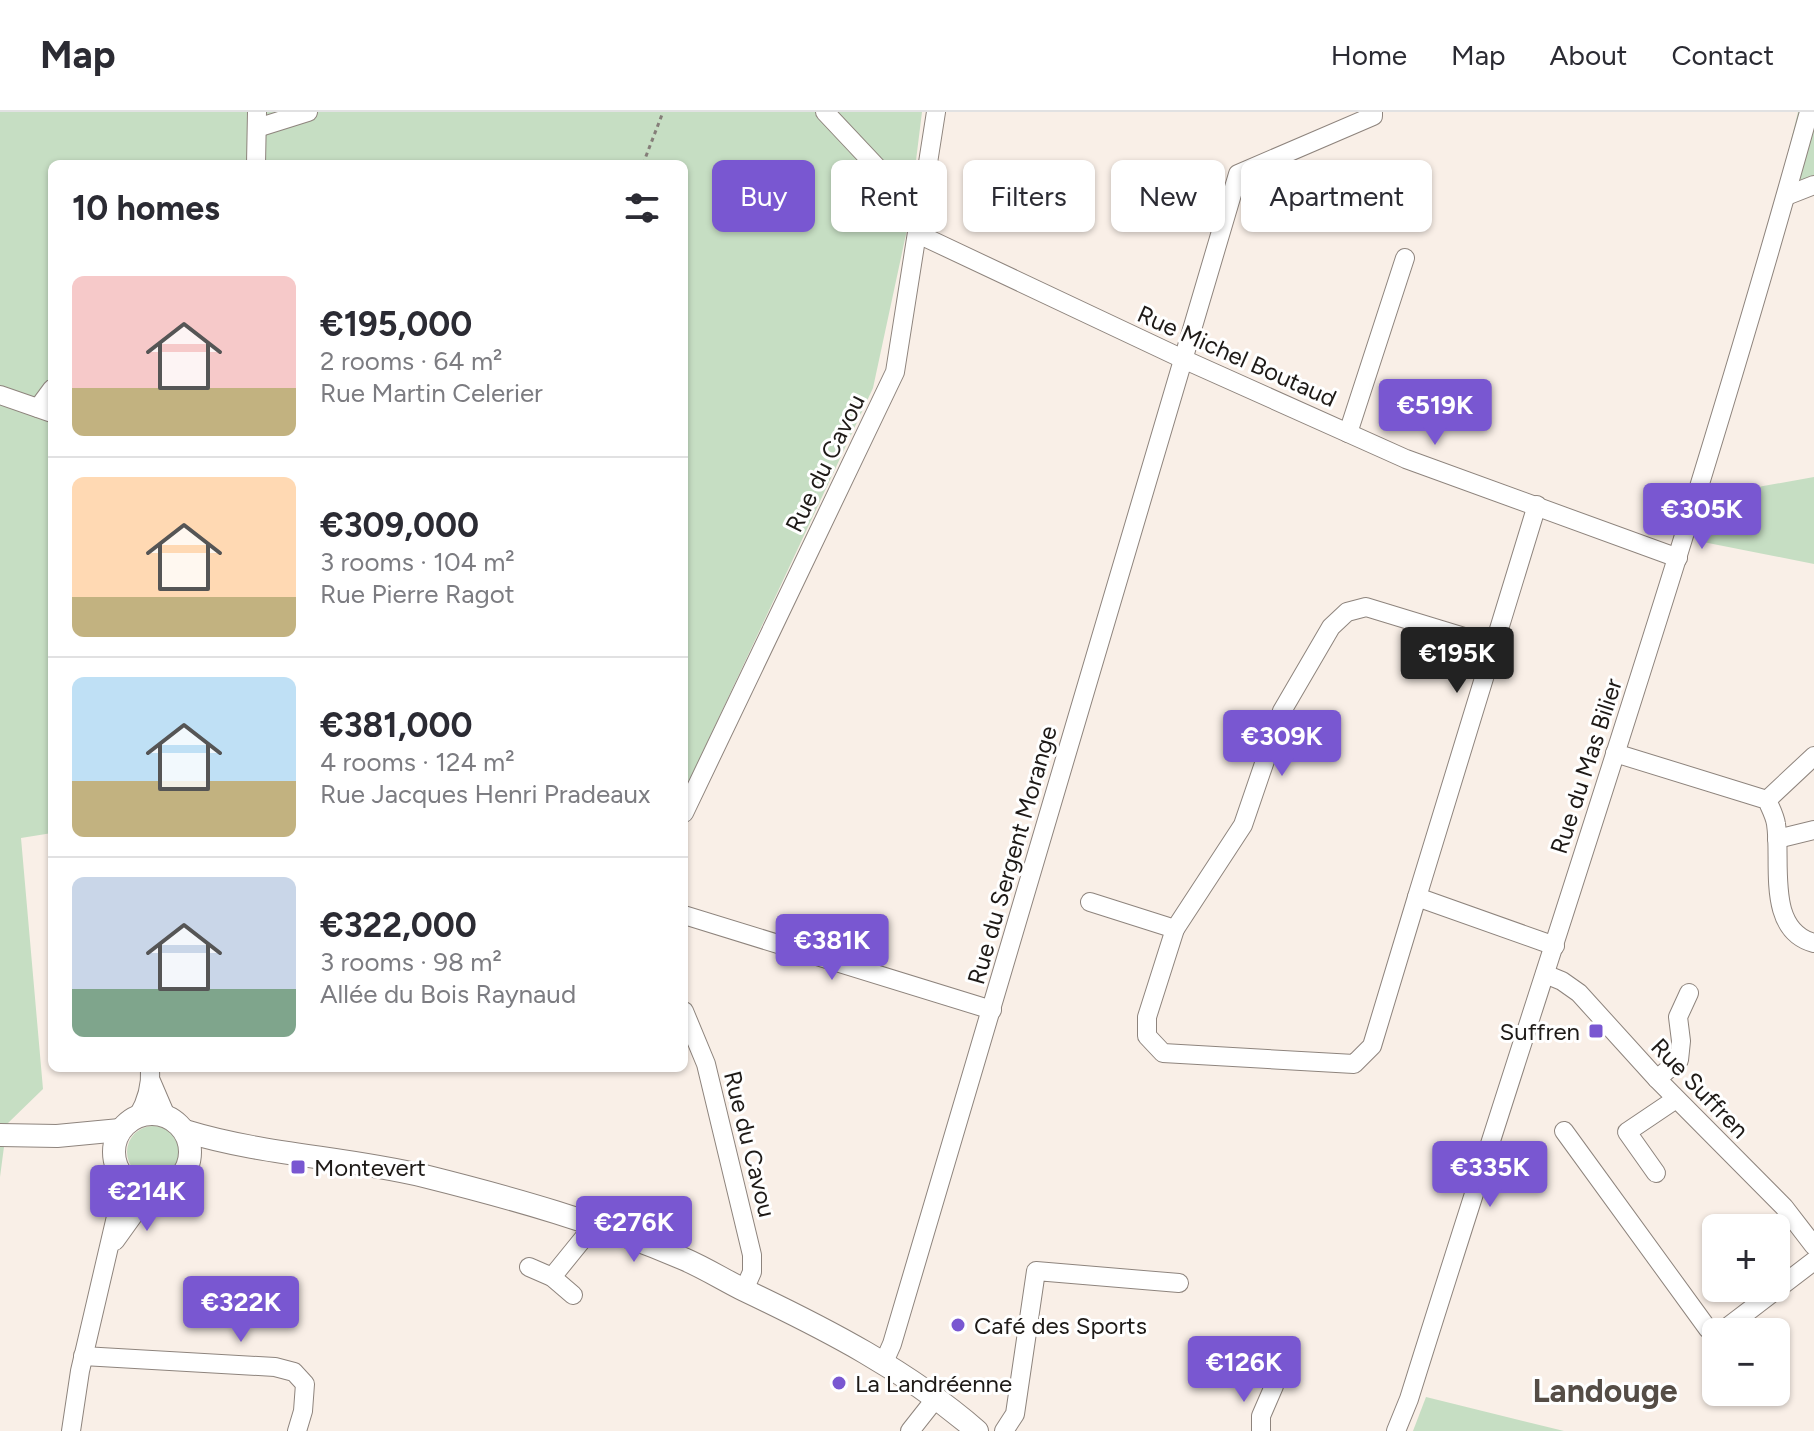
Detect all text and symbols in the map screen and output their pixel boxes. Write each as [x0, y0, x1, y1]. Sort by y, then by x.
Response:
text: Map [40, 32, 116, 78]
text: Home [1331, 38, 1407, 72]
text: Map [1451, 38, 1506, 72]
text: About [1550, 38, 1627, 72]
text: Contact [1671, 38, 1774, 72]
chip: Buy [712, 160, 815, 232]
chip: Rent [831, 160, 947, 232]
chip: Filters [963, 160, 1095, 232]
chip: New [1111, 160, 1225, 232]
chip: Apartment [1241, 160, 1432, 232]
icon: filters [620, 186, 664, 230]
text: 10 homes [72, 188, 220, 229]
street label: Rue Michel Boutaud [1133, 299, 1341, 413]
text: €195,000 [320, 304, 472, 345]
icon: home [136, 308, 232, 404]
text: 2 rooms · 64 m² [320, 345, 502, 377]
text: Rue Martin Celerier [320, 377, 543, 409]
pin: €519K [1379, 379, 1491, 447]
street label: Rue du Cavou [779, 389, 871, 537]
text: €519K [1397, 389, 1473, 421]
pin: €305K [1646, 483, 1758, 551]
text: €305K [1661, 493, 1743, 525]
text: €309,000 [320, 505, 479, 546]
icon: home [136, 509, 232, 605]
text: 3 rooms · 104 m² [320, 546, 515, 578]
text: Rue Pierre Ragot [320, 578, 515, 610]
pin: €195K [1401, 627, 1513, 695]
text: €195K [1419, 637, 1495, 669]
street label: Rue du Mas Bilier [1544, 675, 1628, 857]
text: €381,000 [320, 705, 473, 746]
icon: home [136, 709, 232, 805]
pin: €309K [1226, 710, 1338, 778]
text: €309K [1241, 720, 1323, 752]
street label: Rue du Sergent Morange [961, 722, 1063, 988]
text: 4 rooms · 124 m² [320, 746, 515, 778]
text: Rue Jacques Henri Pradeaux [320, 778, 650, 810]
text: €322,000 [320, 905, 477, 946]
icon: home [136, 909, 232, 1005]
pin: €381K [776, 914, 888, 982]
text: €381K [794, 924, 870, 956]
text: 3 rooms · 98 m² [320, 946, 502, 978]
text: Allée du Bois Raynaud [320, 978, 576, 1010]
place label: Suffren [1500, 1017, 1580, 1046]
marker: Suffren [1587, 1022, 1605, 1040]
street label: Rue Suffren [1645, 1032, 1755, 1144]
street label: Rue du Cavou [718, 1068, 782, 1220]
pin: €335K [1434, 1141, 1546, 1209]
text: €335K [1450, 1151, 1530, 1183]
place label: Montevert [314, 1153, 426, 1182]
marker: Montevert [289, 1158, 307, 1176]
pin: €214K [91, 1165, 203, 1233]
text: €214K [108, 1175, 186, 1207]
pin: €276K [578, 1196, 690, 1264]
text: €276K [594, 1206, 674, 1238]
map controls [1702, 1214, 1790, 1406]
button: + [1702, 1214, 1790, 1302]
pin: €322K [185, 1276, 297, 1344]
text: €322K [201, 1286, 281, 1318]
place label: Café des Sports [974, 1311, 1147, 1340]
marker: Café des Sports [949, 1316, 967, 1334]
button: − [1702, 1318, 1790, 1406]
pin: €126K [1188, 1336, 1300, 1404]
text: €126K [1206, 1346, 1282, 1378]
place label: La Landréenne [855, 1369, 1012, 1398]
district label: Landouge [1532, 1372, 1678, 1410]
marker: La Landréenne [830, 1374, 848, 1392]

